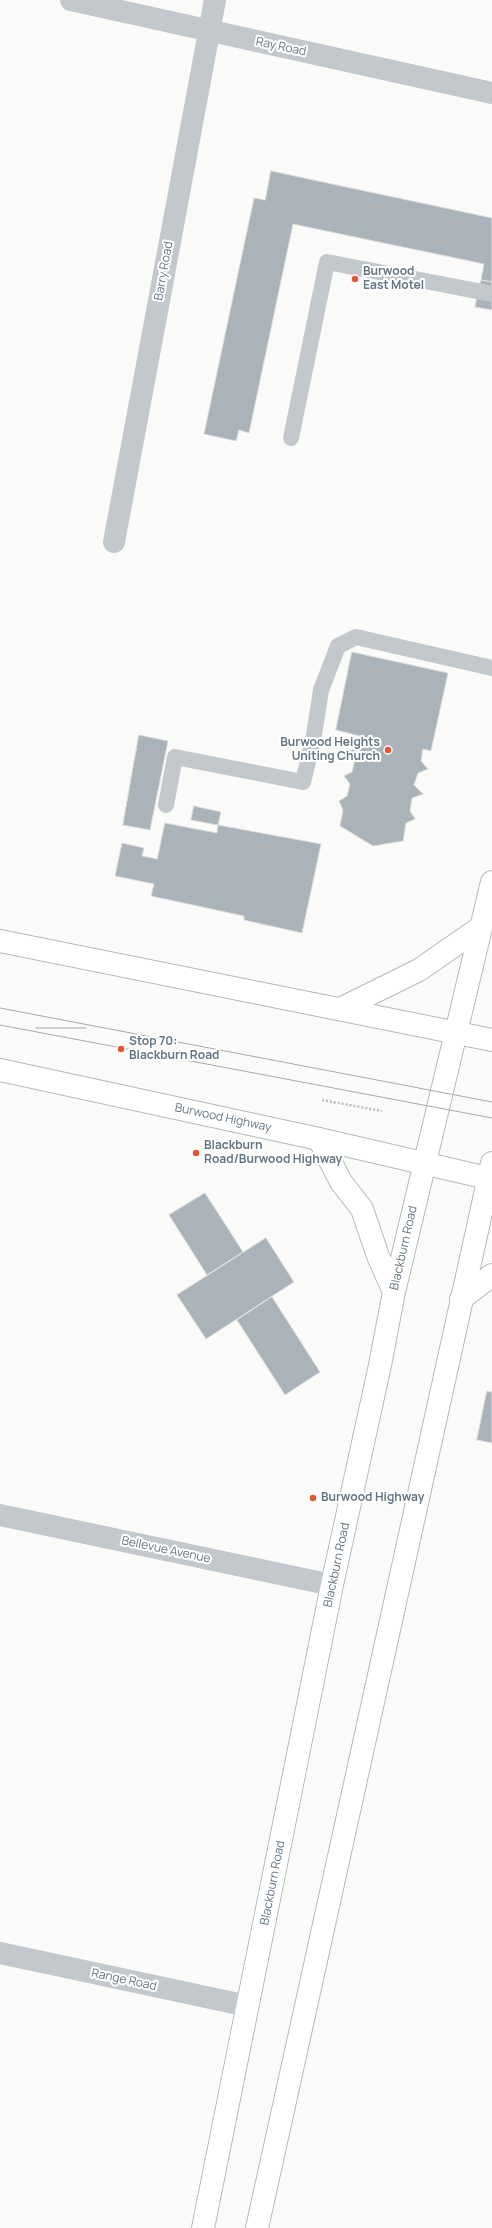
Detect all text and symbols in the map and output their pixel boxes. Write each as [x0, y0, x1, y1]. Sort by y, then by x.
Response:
street label: Ray Road [255, 35, 307, 59]
street label: Barry Road [152, 240, 176, 302]
place label: Burwood East Motel [363, 265, 424, 293]
marker: Burwood East Motel [350, 274, 360, 284]
place label: Burwood Heights Uniting Church [280, 736, 380, 764]
marker: Burwood Heights Uniting Church [383, 745, 393, 755]
place label: Stop 70: Blackburn Road [129, 1035, 219, 1063]
marker: Stop 70: Blackburn Road [116, 1044, 126, 1054]
street label: Burwood Highway [173, 1101, 273, 1135]
place label: Blackburn Road/Burwood Highway [204, 1139, 342, 1167]
marker: Blackburn Road/Burwood Highway [191, 1148, 201, 1158]
street label: Blackburn Road [387, 1205, 421, 1291]
place label: Burwood Highway [321, 1491, 424, 1505]
marker: Burwood Highway [308, 1493, 318, 1503]
street label: Blackburn Road [321, 1521, 353, 1609]
street label: Bellevue Avenue [120, 1534, 212, 1566]
street label: Blackburn Road [258, 1839, 288, 1927]
street label: Range Road [90, 1966, 158, 1994]

